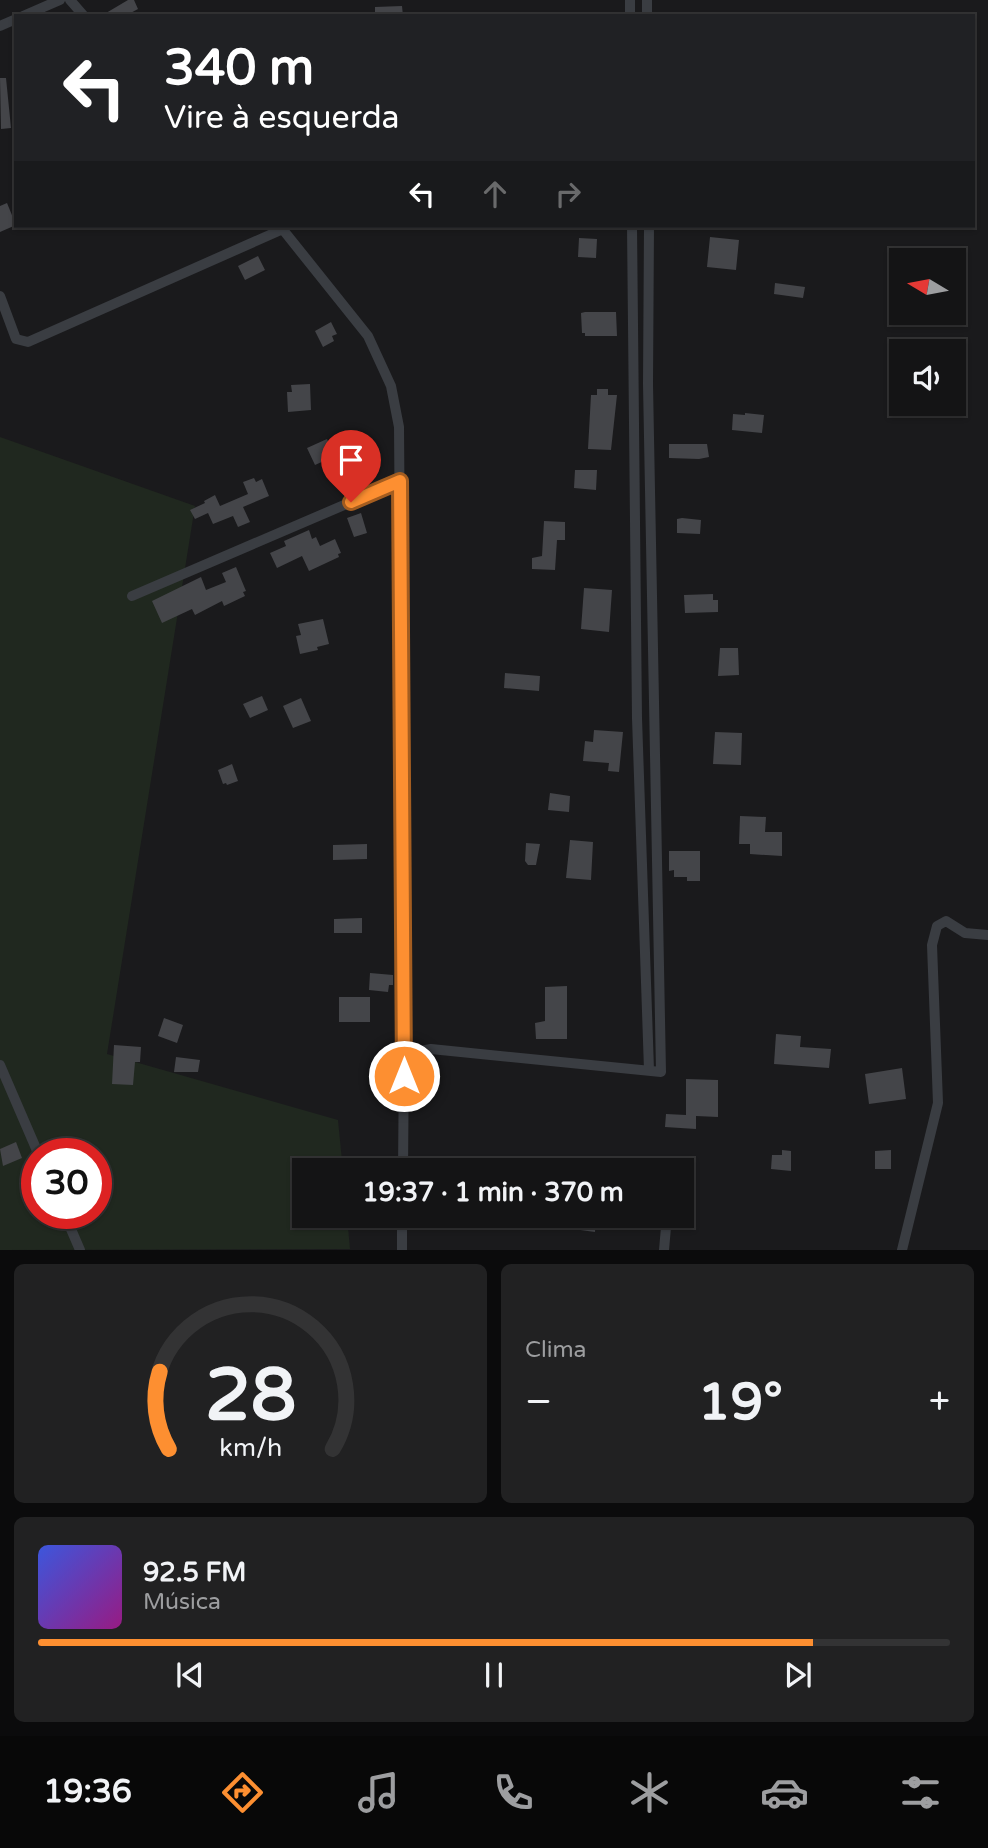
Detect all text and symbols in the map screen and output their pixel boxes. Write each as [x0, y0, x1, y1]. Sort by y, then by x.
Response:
text: 340 m [164, 39, 314, 98]
icon: left [49, 42, 140, 133]
text: Vire à esquerda [164, 99, 400, 137]
icon: left [403, 175, 441, 213]
icon: ahead [476, 175, 514, 213]
icon: right [549, 175, 587, 213]
north arrow [889, 248, 966, 326]
map controls [889, 248, 966, 416]
button: sound [889, 339, 966, 416]
pin [321, 430, 381, 502]
icon: arrive [332, 441, 370, 479]
position arrow [367, 1039, 441, 1113]
speed limit sign: 30 [21, 1138, 112, 1229]
text: 19:37 · 1 min · 370 m [362, 1177, 624, 1208]
text: Clima [525, 1336, 586, 1364]
text: 28 [205, 1353, 296, 1441]
text: 19° [698, 1371, 783, 1434]
text: − [525, 1379, 552, 1425]
text: + [929, 1379, 950, 1425]
text: km/h [219, 1433, 282, 1463]
text: 92.5 FM [143, 1557, 246, 1588]
text: Música [143, 1588, 221, 1616]
icon: previous [171, 1656, 209, 1694]
icon: pause [475, 1656, 513, 1694]
icon: next [779, 1656, 817, 1694]
icon: directions [218, 1768, 267, 1817]
icon: music [354, 1768, 403, 1817]
icon: phone [489, 1768, 538, 1817]
icon: climate [625, 1768, 674, 1817]
icon: car [760, 1768, 809, 1817]
icon: filters [896, 1768, 945, 1817]
text: 19:36 [43, 1773, 132, 1811]

